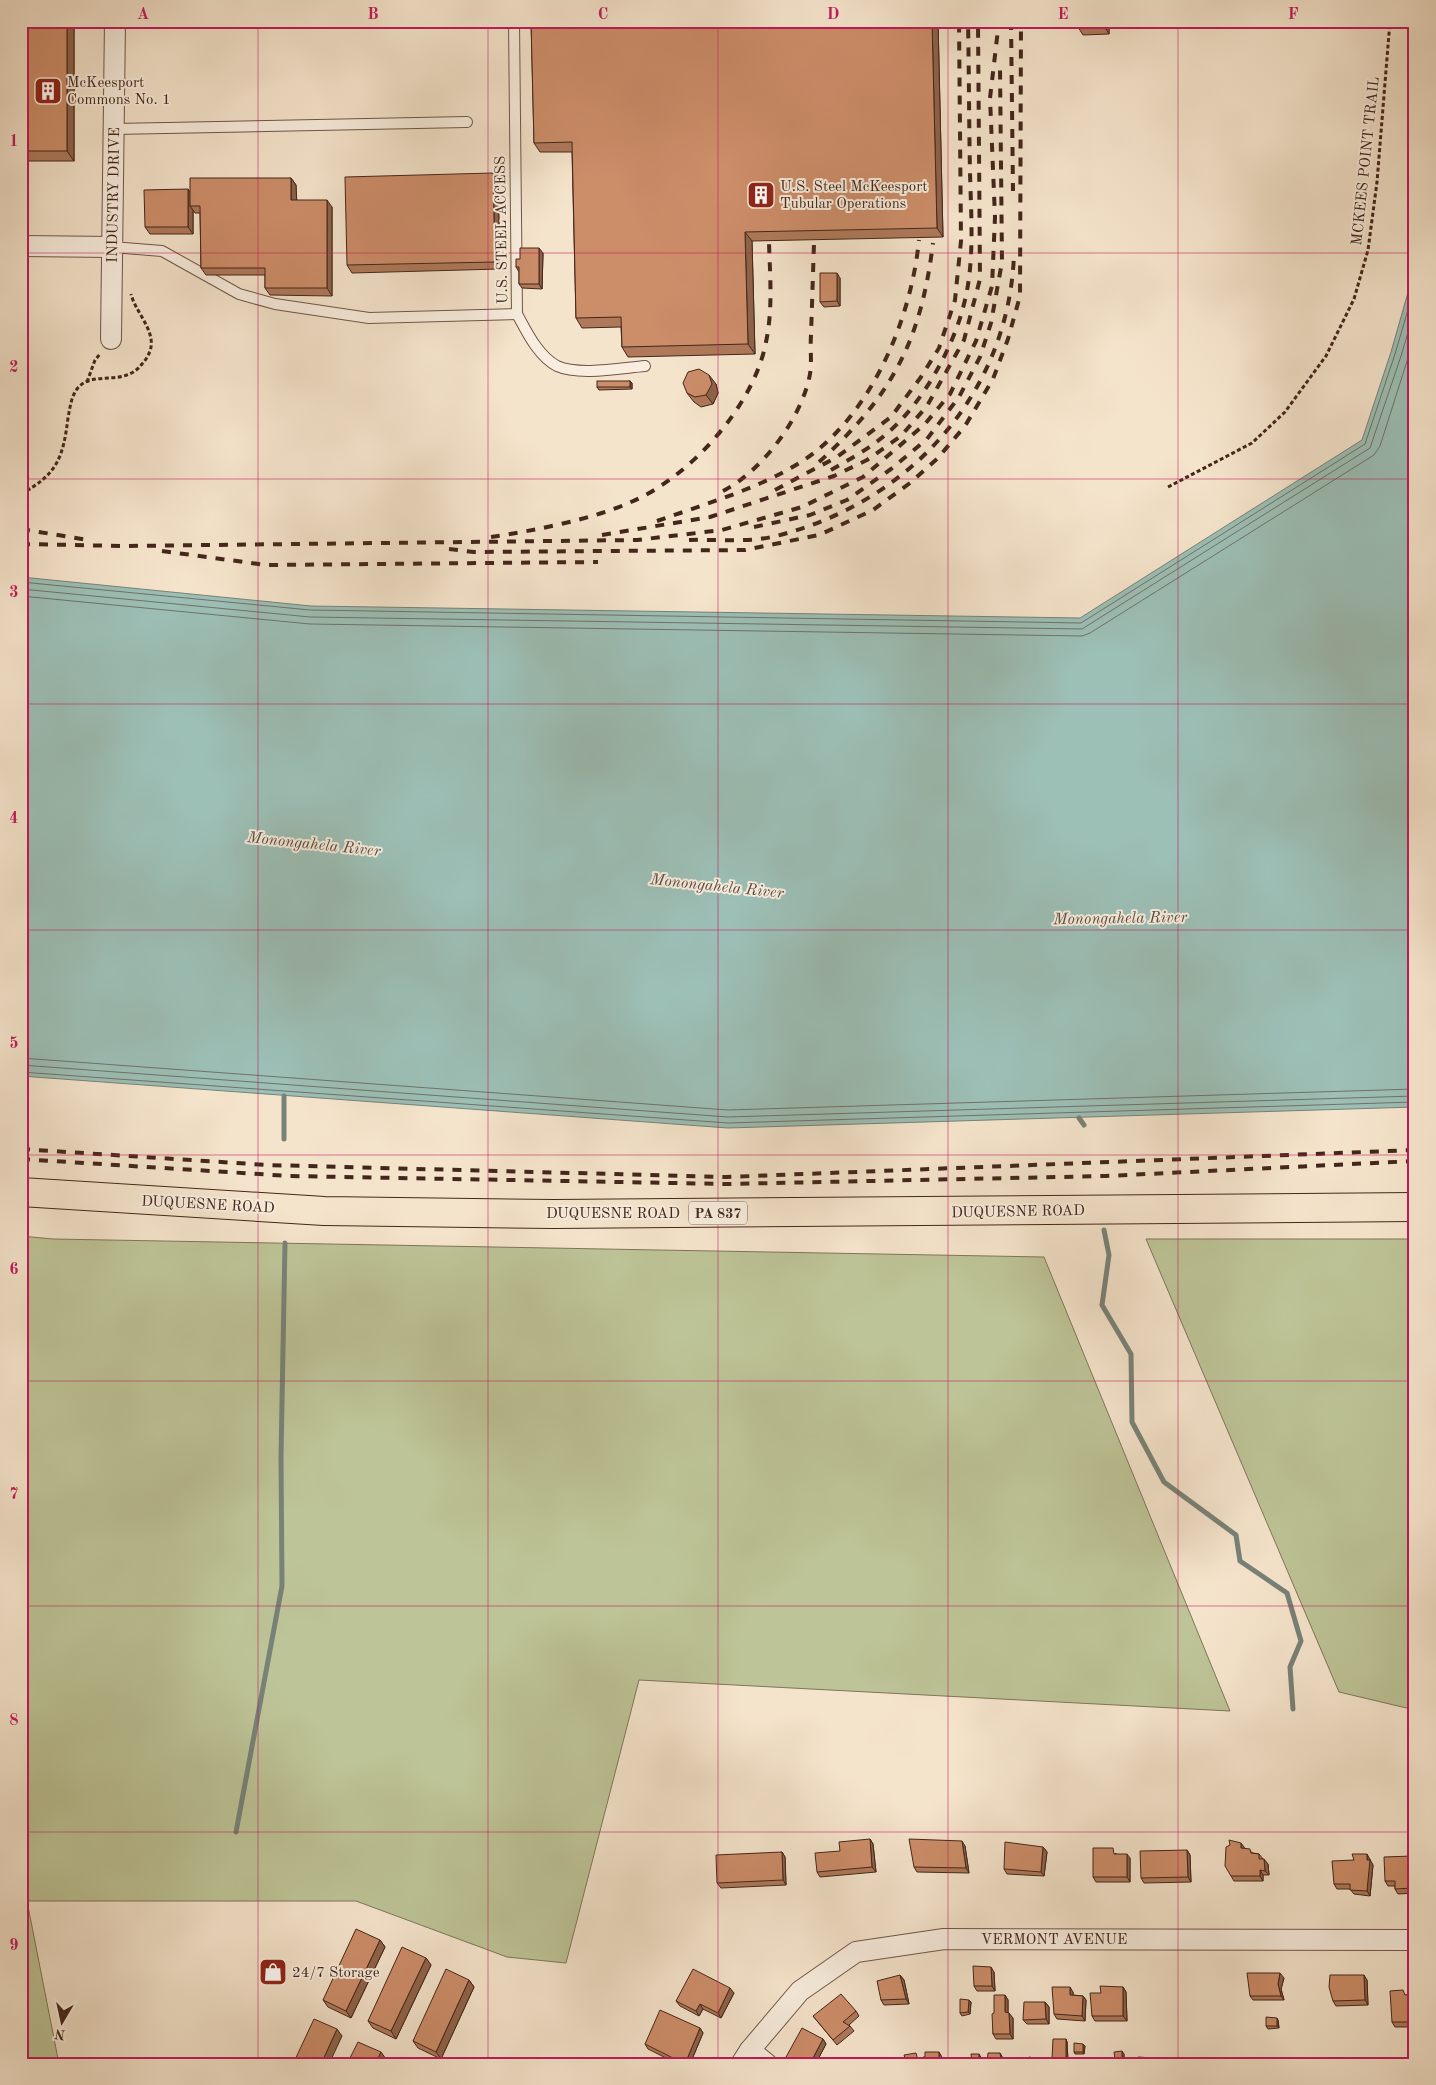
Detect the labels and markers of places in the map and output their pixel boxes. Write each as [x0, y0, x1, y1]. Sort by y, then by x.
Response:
building icon: McKeesport Commons No. 1 [33, 76, 63, 106]
place label: McKeesport Commons No. 1 [67, 76, 171, 108]
building icon: U.S. Steel McKeesport Tubular Operations [746, 180, 776, 210]
place label: U.S. Steel McKeesport Tubular Operations [780, 180, 928, 212]
shop icon: 24/7 Storage [258, 1957, 288, 1987]
place label: 24/7 Storage [292, 1966, 380, 1981]

